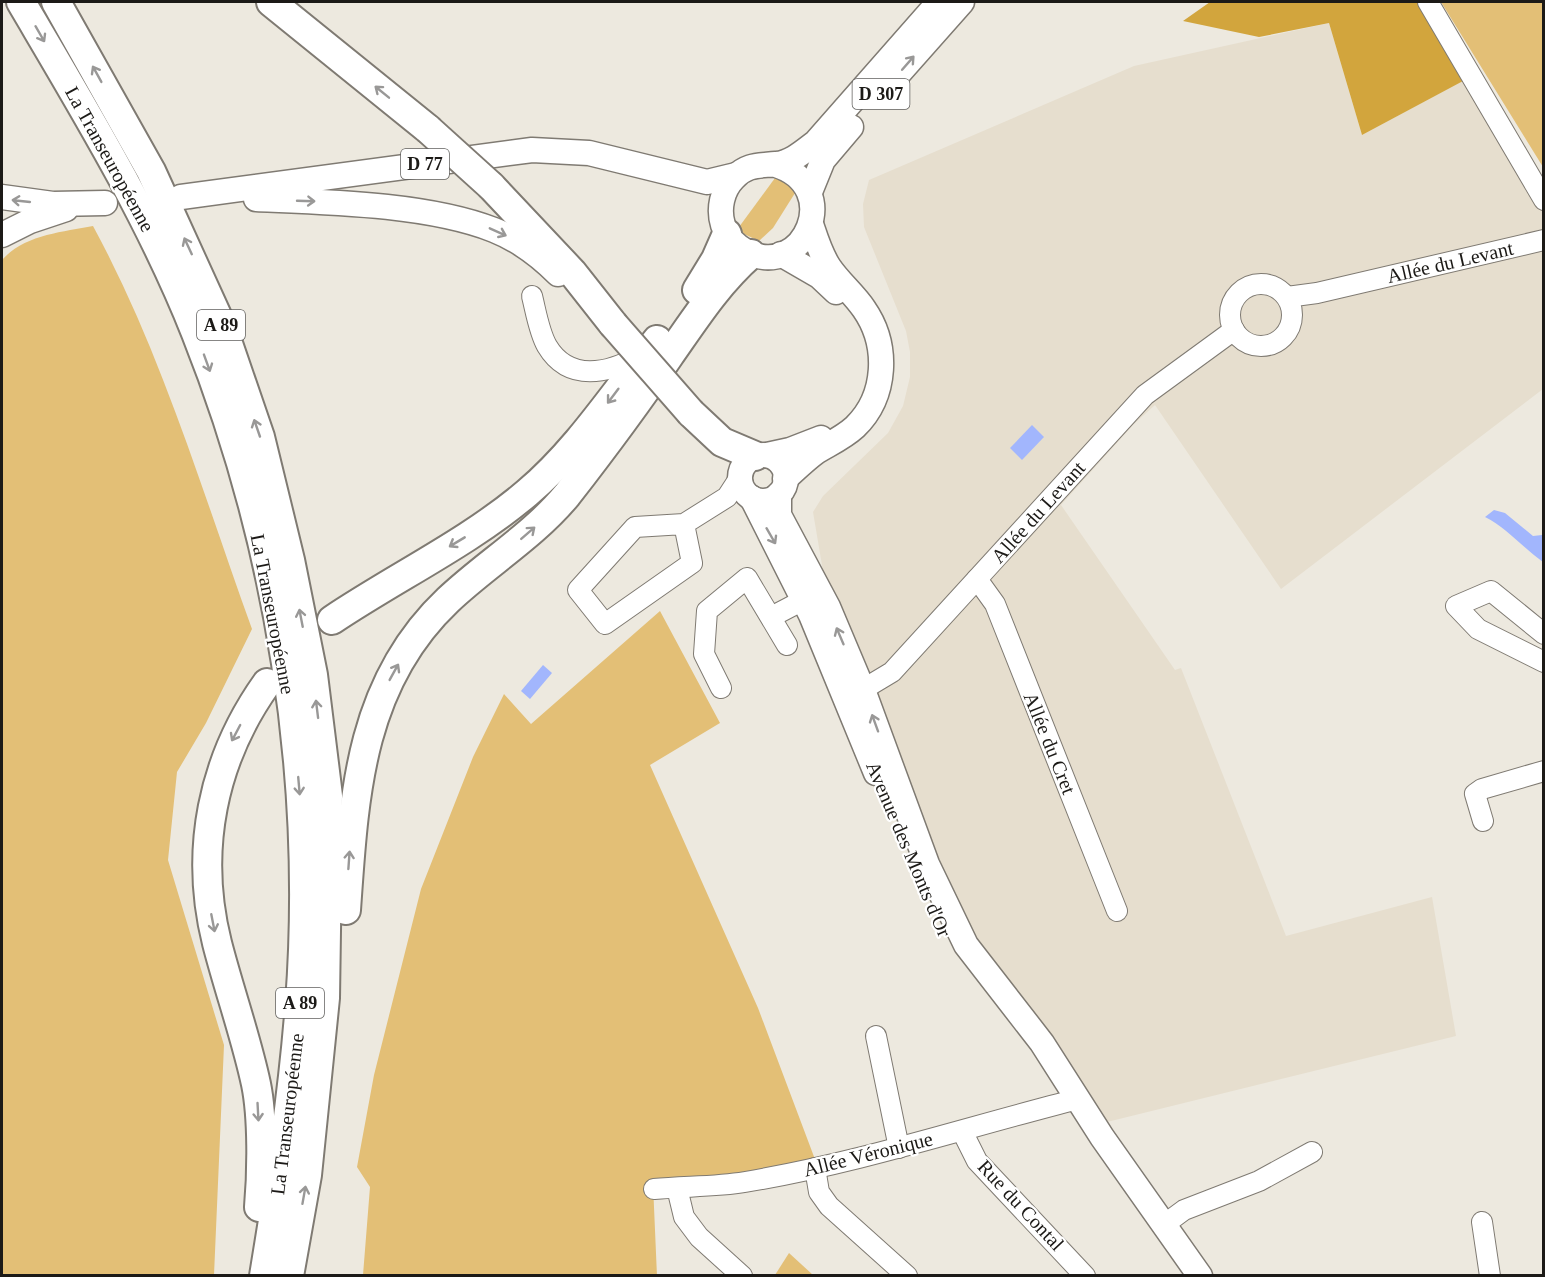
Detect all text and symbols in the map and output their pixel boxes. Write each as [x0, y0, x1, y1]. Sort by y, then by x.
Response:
one-way arrow [34, 25, 46, 42]
one-way arrow [901, 56, 915, 71]
one-way arrow [91, 66, 103, 83]
road number: D 307 [852, 79, 910, 109]
street label: La Transeuropéenne [60, 83, 159, 236]
one-way arrow [374, 85, 390, 98]
road number: D 77 [401, 149, 449, 179]
one-way arrow [11, 195, 31, 206]
one-way arrow [296, 195, 316, 206]
one-way arrow [488, 227, 506, 238]
street label: Allée du Levant [1385, 237, 1516, 287]
one-way arrow [181, 238, 193, 256]
road number: A 89 [197, 310, 245, 340]
one-way arrow [202, 353, 213, 372]
one-way arrow [607, 387, 620, 403]
one-way arrow [251, 419, 262, 438]
street label: Allée du Levant [987, 456, 1090, 567]
one-way arrow [520, 526, 536, 539]
one-way arrow [766, 526, 777, 544]
street label: La Transeuropéenne [246, 532, 299, 696]
one-way arrow [449, 536, 466, 548]
one-way arrow [295, 609, 306, 628]
one-way arrow [834, 628, 845, 646]
one-way arrow [388, 664, 400, 681]
street label: Allée du Cret [1020, 689, 1081, 797]
one-way arrow [311, 700, 322, 720]
one-way arrow [868, 714, 879, 733]
one-way arrow [230, 724, 242, 741]
street label: Avenue des Monts d'Or [862, 758, 956, 940]
one-way arrow [294, 776, 305, 796]
one-way arrow [344, 850, 355, 870]
one-way arrow [208, 913, 219, 932]
road number: A 89 [276, 988, 324, 1018]
street label: La Transeuropéenne [266, 1032, 309, 1196]
one-way arrow [253, 1102, 264, 1122]
street label: Allée Véronique [801, 1127, 935, 1182]
street label: Rue du Contal [974, 1155, 1069, 1255]
one-way arrow [299, 1185, 310, 1205]

